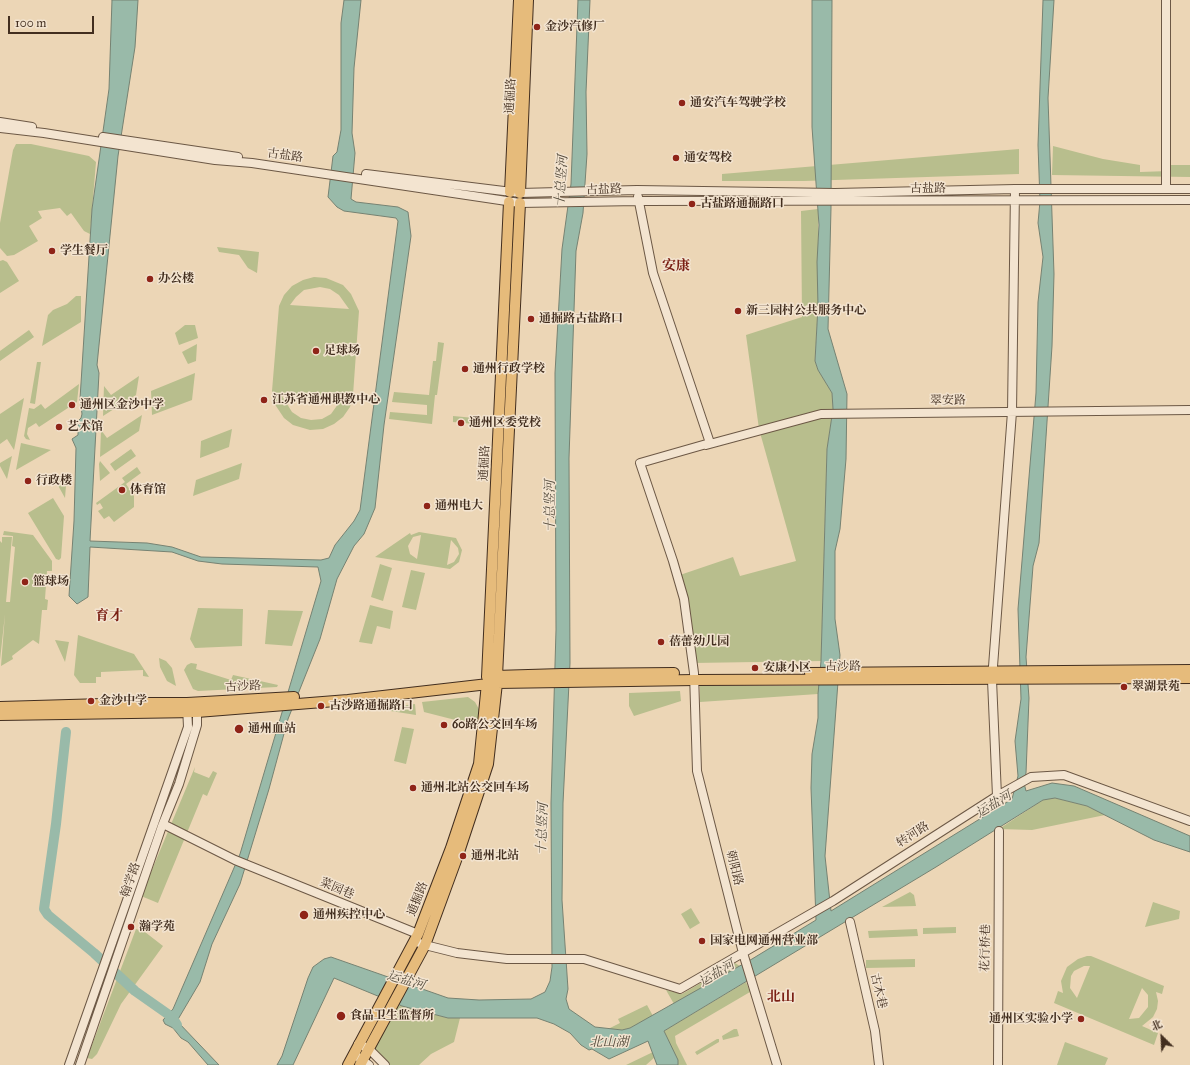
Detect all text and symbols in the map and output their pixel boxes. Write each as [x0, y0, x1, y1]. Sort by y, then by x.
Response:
scale bar [10, 8, 96, 34]
text: 100 m [15, 16, 46, 30]
place label: 金沙汽修厂 [545, 20, 605, 34]
marker: 金沙汽修厂 [532, 22, 542, 32]
street label: 通掘路 [503, 78, 519, 114]
place label: 通安汽车驾驶学校 [690, 96, 786, 110]
marker: 通安汽车驾驶学校 [677, 98, 687, 108]
street label: 古盐路 [266, 146, 304, 166]
place label: 通安驾校 [684, 151, 732, 165]
marker: 通安驾校 [671, 153, 681, 163]
water label: 十总竖河 [552, 155, 572, 207]
street label: 古盐路 [586, 182, 622, 198]
street label: 古盐路 [910, 182, 946, 196]
place label: 古盐路通掘路口 [700, 197, 784, 211]
marker: 古盐路通掘路口 [687, 199, 697, 209]
place label: 学生餐厅 [60, 244, 108, 258]
marker: 学生餐厅 [47, 246, 57, 256]
district label: 安康 [662, 259, 690, 275]
place label: 办公楼 [158, 272, 194, 286]
marker: 办公楼 [145, 274, 155, 284]
place label: 新三园村公共服务中心 [746, 304, 866, 318]
marker: 新三园村公共服务中心 [733, 306, 743, 316]
place label: 通掘路古盐路口 [539, 312, 623, 326]
marker: 通掘路古盐路口 [526, 314, 536, 324]
place label: 足球场 [324, 344, 360, 358]
marker: 足球场 [311, 346, 321, 356]
place label: 通州行政学校 [473, 362, 545, 376]
marker: 通州行政学校 [460, 364, 470, 374]
place label: 江苏省通州职教中心 [272, 393, 380, 407]
street label: 翠安路 [930, 393, 966, 409]
marker: 江苏省通州职教中心 [259, 395, 269, 405]
place label: 通州区金沙中学 [80, 398, 164, 412]
marker: 通州区金沙中学 [67, 400, 77, 410]
place label: 通州区委党校 [469, 416, 541, 430]
marker: 通州区委党校 [456, 418, 466, 428]
place label: 艺术馆 [67, 420, 103, 434]
marker: 艺术馆 [54, 422, 64, 432]
street label: 通掘路 [477, 445, 493, 481]
place label: 行政楼 [36, 474, 72, 488]
marker: 行政楼 [23, 476, 33, 486]
water label: 十总竖河 [543, 480, 559, 532]
place label: 体育馆 [130, 483, 166, 497]
marker: 体育馆 [117, 485, 127, 495]
place label: 通州电大 [435, 499, 483, 513]
marker: 通州电大 [422, 501, 432, 511]
place label: 篮球场 [33, 575, 69, 589]
marker: 篮球场 [20, 577, 30, 587]
district label: 育才 [95, 609, 123, 625]
place label: 蓓蕾幼儿园 [669, 635, 729, 649]
marker: 蓓蕾幼儿园 [656, 637, 666, 647]
street label: 古沙路 [825, 660, 861, 674]
place label: 安康小区 [763, 661, 811, 675]
marker: 安康小区 [750, 663, 760, 673]
street label: 古沙路 [225, 679, 261, 695]
place label: 翠湖景苑 [1132, 680, 1180, 694]
marker: 翠湖景苑 [1119, 682, 1129, 692]
place label: 金沙中学 [99, 694, 147, 708]
marker: 金沙中学 [86, 696, 96, 706]
place label: 古沙路通掘路口 [329, 699, 413, 713]
marker: 古沙路通掘路口 [316, 701, 326, 711]
place label: 60路公交回车场 [452, 718, 537, 732]
marker: 60路公交回车场 [439, 720, 449, 730]
place label: 通州血站 [248, 722, 296, 736]
marker: 通州血站 [233, 723, 245, 735]
place label: 通州北站公交回车场 [421, 781, 529, 795]
marker: 通州北站公交回车场 [408, 783, 418, 793]
water label: 运盐河 [973, 788, 1015, 822]
water label: 十总竖河 [534, 803, 552, 855]
street label: 转河路 [894, 819, 932, 851]
place label: 通州北站 [471, 849, 519, 863]
street label: 朝阳路 [723, 849, 745, 887]
marker: 通州北站 [458, 851, 468, 861]
street label: 翰学路 [118, 861, 144, 899]
street label: 菜园巷 [318, 875, 356, 903]
street label: 通掘路 [405, 880, 431, 918]
place label: 通州疾控中心 [313, 908, 385, 922]
marker: 通州疾控中心 [298, 909, 310, 921]
place label: 瀚学苑 [139, 920, 175, 934]
marker: 瀚学苑 [126, 922, 136, 932]
street label: 花行桥巷 [978, 924, 994, 972]
place label: 国家电网通州营业部 [710, 934, 818, 948]
marker: 国家电网通州营业部 [697, 936, 707, 946]
water label: 运盐河 [696, 957, 738, 991]
water label: 运盐河 [385, 968, 427, 994]
street label: 古木巷 [867, 972, 889, 1010]
district label: 北山 [767, 990, 795, 1006]
place label: 食品卫生监督所 [350, 1009, 434, 1023]
marker: 食品卫生监督所 [335, 1010, 347, 1022]
place label: 通州区实验小学 [989, 1012, 1073, 1026]
marker: 通州区实验小学 [1076, 1014, 1086, 1024]
north arrow [1142, 1017, 1182, 1057]
text: 北 [1149, 1017, 1165, 1034]
water label: 北山湖 [590, 1035, 628, 1051]

